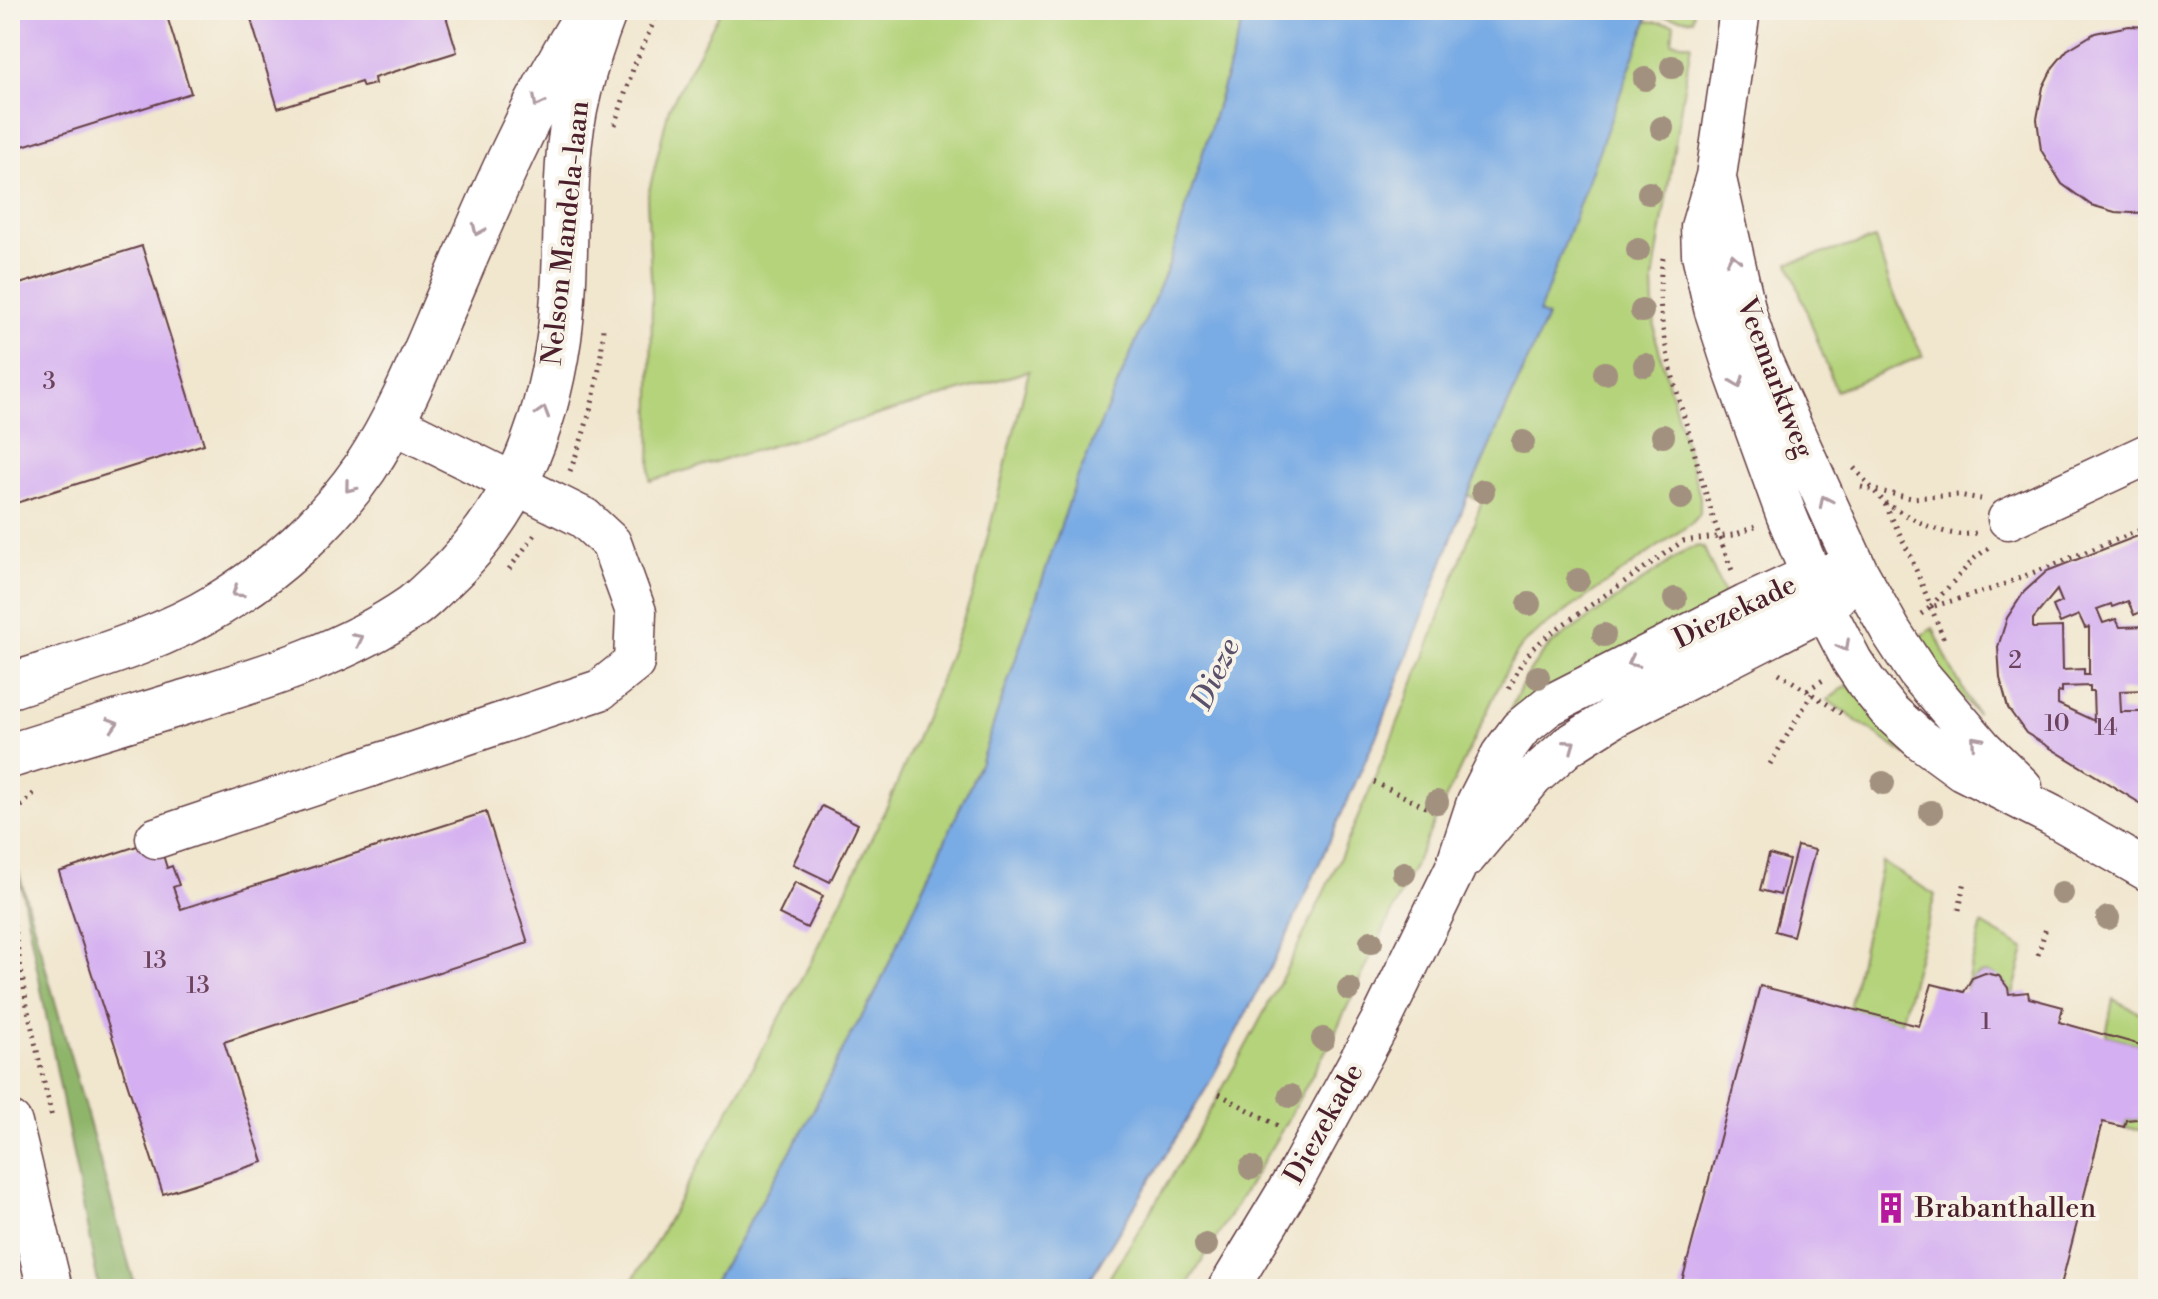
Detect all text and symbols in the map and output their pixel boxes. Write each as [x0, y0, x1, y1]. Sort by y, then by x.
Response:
one-way arrow [532, 93, 547, 108]
street label: Nelson Mandela-laan [535, 99, 597, 367]
one-way arrow [472, 222, 488, 236]
one-way arrow [1726, 252, 1743, 266]
street label: Veemarktweg [1728, 292, 1822, 463]
house number: 3 [42, 367, 56, 397]
one-way arrow [1729, 375, 1745, 389]
one-way arrow [534, 405, 550, 419]
one-way arrow [345, 478, 359, 493]
one-way arrow [1819, 495, 1835, 510]
street label: Diezekade [1668, 567, 1802, 657]
one-way arrow [231, 583, 245, 598]
water label: Dieze [1183, 632, 1249, 717]
one-way arrow [349, 633, 364, 648]
one-way arrow [1834, 637, 1849, 652]
house number: 2 [2008, 646, 2022, 676]
one-way arrow [1626, 653, 1641, 668]
house number: 10 [2044, 709, 2070, 739]
house number: 14 [2094, 713, 2118, 743]
one-way arrow [105, 717, 119, 733]
one-way arrow [1971, 735, 1986, 750]
one-way arrow [1562, 741, 1576, 755]
house number: 13 [143, 946, 167, 976]
house number: 13 [186, 971, 210, 1001]
house number: 1 [1981, 1007, 1992, 1037]
street label: Diezekade [1277, 1058, 1371, 1190]
building icon: Brabanthallen [1874, 1191, 1908, 1225]
place label: Brabanthallen [1914, 1191, 2096, 1226]

